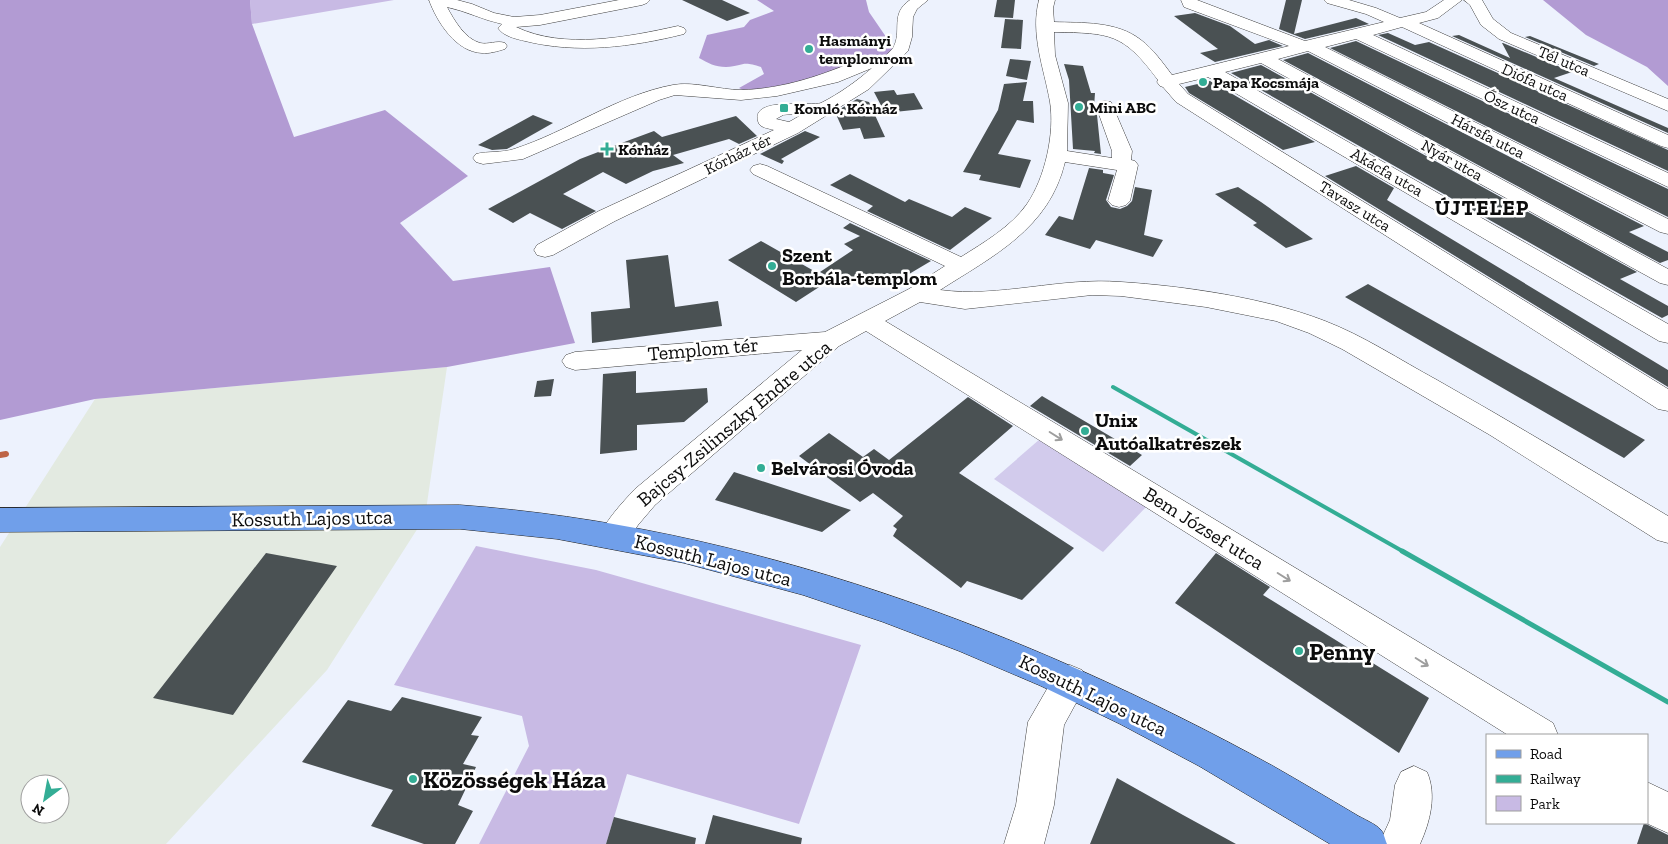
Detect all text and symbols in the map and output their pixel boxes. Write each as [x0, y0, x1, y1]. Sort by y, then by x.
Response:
place label: Hasmányi templomrom [819, 31, 913, 68]
street label: Tél utca [1535, 42, 1593, 80]
marker: Hasmányi templomrom [803, 43, 815, 55]
street label: Diófa utca [1499, 59, 1571, 105]
place label: Papa Kocsmája [1213, 73, 1319, 92]
marker: Papa Kocsmája [1197, 76, 1209, 88]
street label: Ősz utca [1481, 86, 1543, 128]
place label: Mini ABC [1089, 98, 1156, 117]
place label: Komló, Kórház [794, 99, 898, 118]
marker: Mini ABC [1073, 101, 1085, 113]
marker: Komló, Kórház [778, 102, 790, 114]
street label: Hársfa utca [1448, 109, 1528, 163]
street label: Kórház tér [701, 129, 775, 178]
street label: Nyár utca [1418, 135, 1486, 185]
place label: Kórház [618, 140, 669, 159]
marker: Kórház [600, 142, 614, 156]
street label: Akácfa utca [1347, 144, 1427, 200]
street label: Tavasz utca [1316, 177, 1395, 236]
district label: ÚJTELEP [1435, 195, 1529, 220]
place label: Szent Borbála-templom [782, 243, 937, 290]
marker: Szent Borbála-templom [766, 260, 778, 272]
street label: Templom tér [646, 332, 760, 366]
street label: Bajcsy-Zsilinszky Endre utca [632, 334, 836, 511]
place label: Unix Autóalkatrészek [1095, 408, 1241, 455]
marker: Unix Autóalkatrészek [1079, 425, 1091, 437]
one-way arrow [1049, 432, 1063, 442]
place label: Belvárosi Óvoda [771, 456, 914, 480]
marker: Belvárosi Óvoda [755, 462, 767, 474]
street label: Bem József utca [1139, 481, 1269, 575]
street label: Kossuth Lajos utca [231, 505, 393, 531]
street label: Kossuth Lajos utca [632, 529, 794, 591]
one-way arrow [1276, 572, 1290, 582]
place label: Penny [1309, 637, 1375, 666]
marker: Penny [1293, 645, 1305, 657]
street label: Kossuth Lajos utca [1015, 649, 1171, 741]
one-way arrow [1414, 658, 1428, 668]
legend [1486, 734, 1648, 824]
text: Road [1530, 745, 1563, 763]
place label: Közösségek Háza [423, 765, 606, 794]
text: Railway [1530, 770, 1581, 788]
marker: Közösségek Háza [407, 773, 419, 785]
north arrow [20, 774, 70, 824]
text: Park [1530, 795, 1560, 813]
text: N [29, 799, 47, 820]

